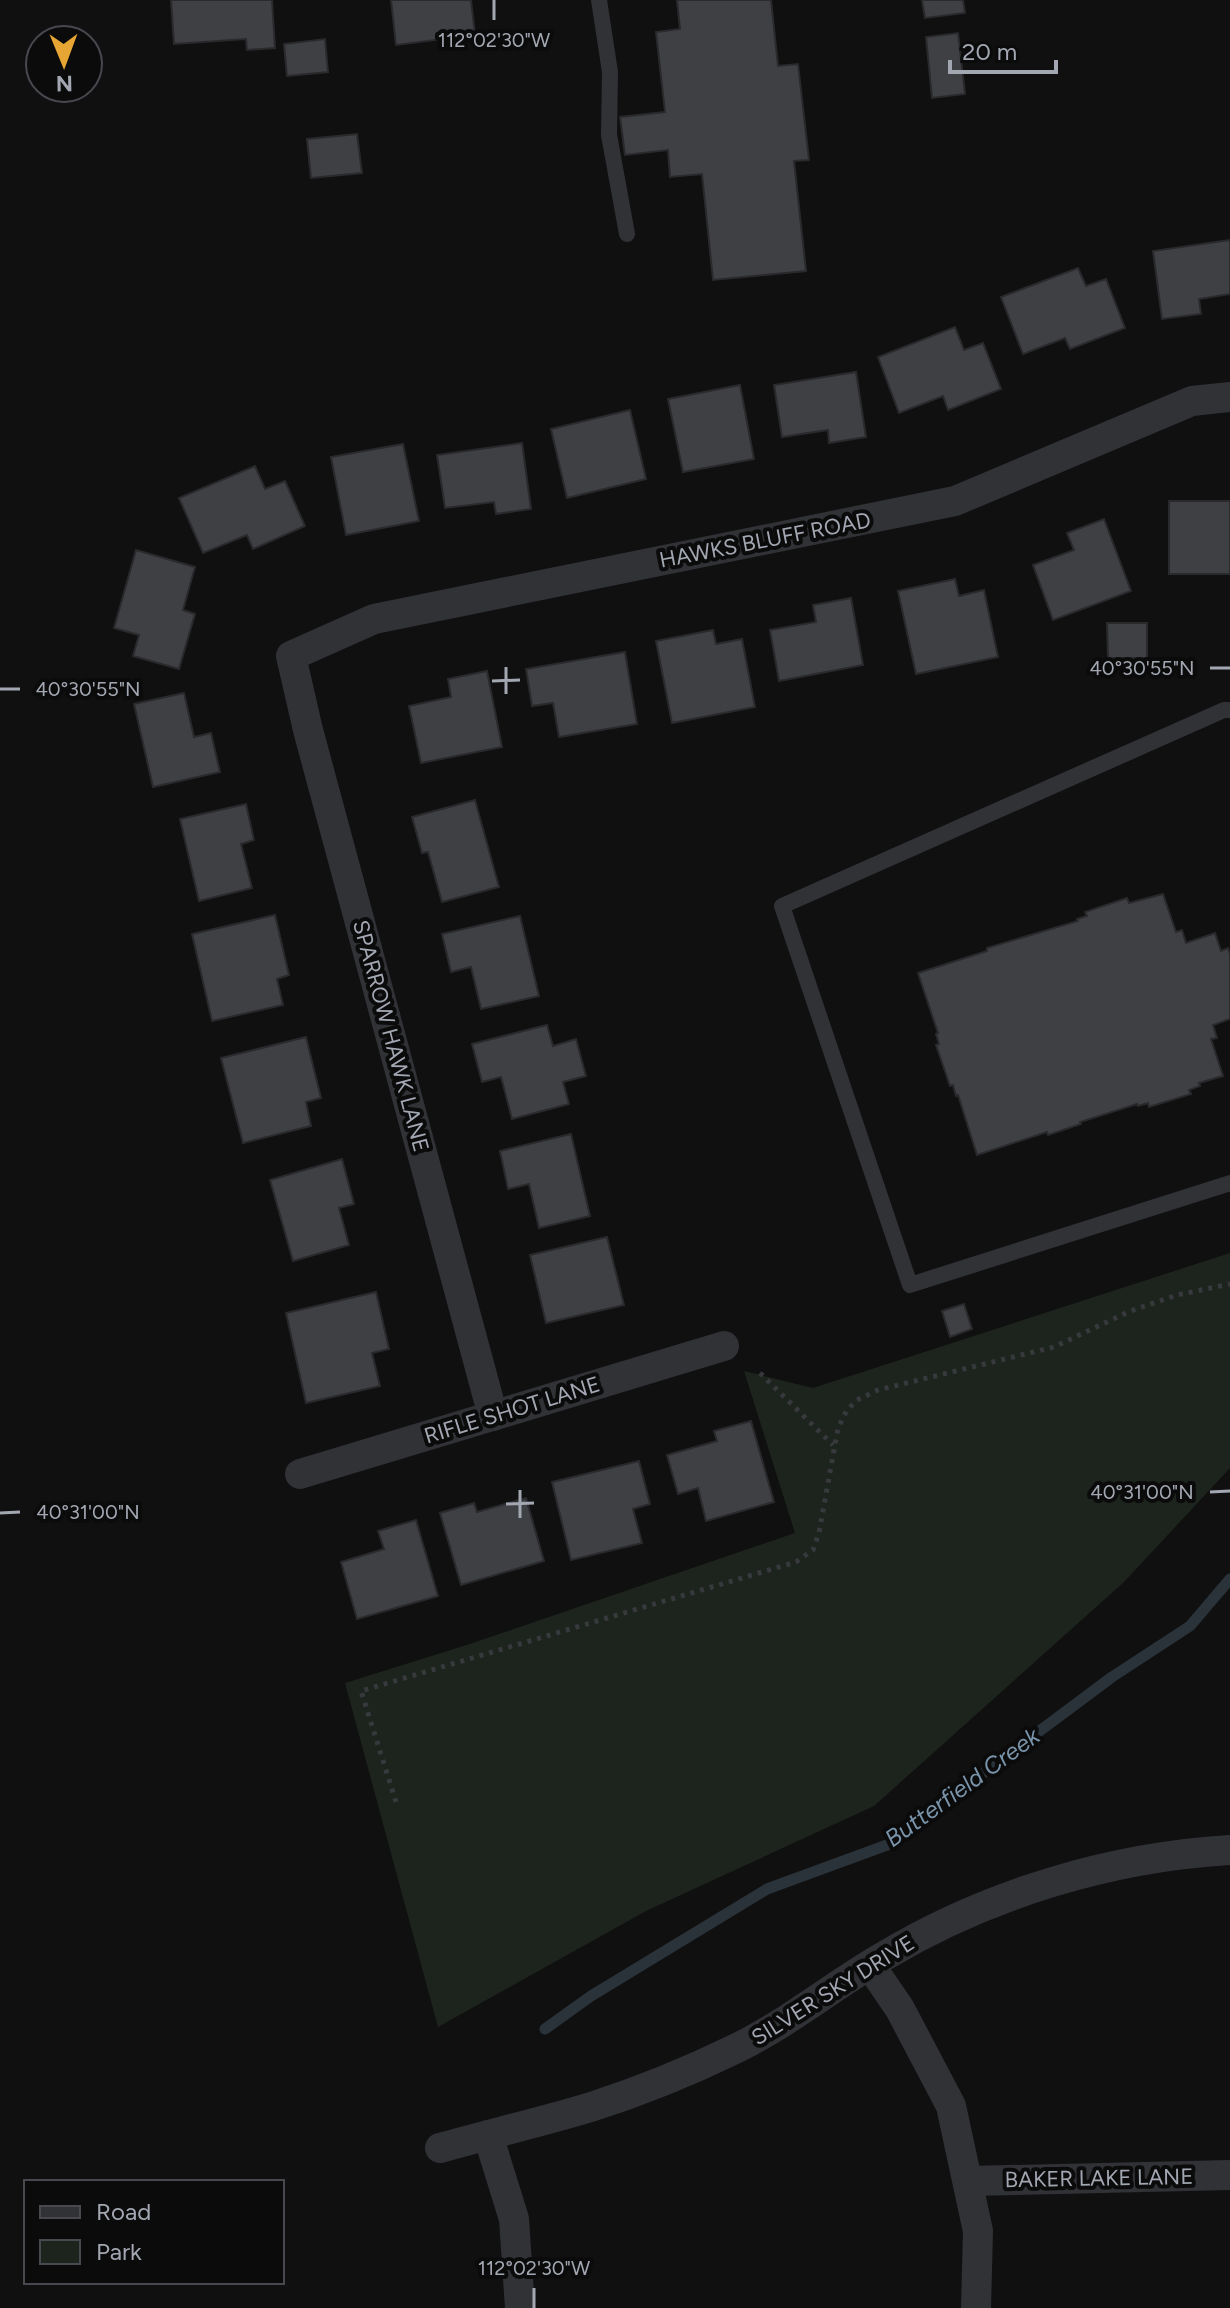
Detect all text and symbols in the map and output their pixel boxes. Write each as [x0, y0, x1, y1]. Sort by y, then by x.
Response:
north arrow [24, 24, 104, 104]
scale bar [950, 24, 1056, 74]
text: 112°02'30"W [438, 28, 550, 52]
text: 20 m [962, 37, 1017, 66]
text: N [56, 70, 73, 97]
street label: HAWKS BLUFF ROAD [657, 506, 873, 574]
text: 40°30'55"N [1089, 656, 1195, 680]
text: 40°30'55"N [35, 677, 141, 701]
street label: SPARROW HAWK LANE [347, 917, 435, 1155]
street label: RIFLE SHOT LANE [421, 1370, 603, 1450]
text: 40°31'00"N [1090, 1480, 1194, 1504]
text: 40°31'00"N [36, 1500, 140, 1524]
water label: Butterfield Creek [879, 1720, 1046, 1853]
street label: SILVER SKY DRIVE [746, 1929, 920, 2051]
street label: BAKER LAKE LANE [1004, 2163, 1194, 2193]
legend [24, 2180, 284, 2284]
text: Road [96, 2197, 151, 2226]
text: Park [96, 2237, 142, 2266]
text: 112°02'30"W [478, 2256, 590, 2280]

